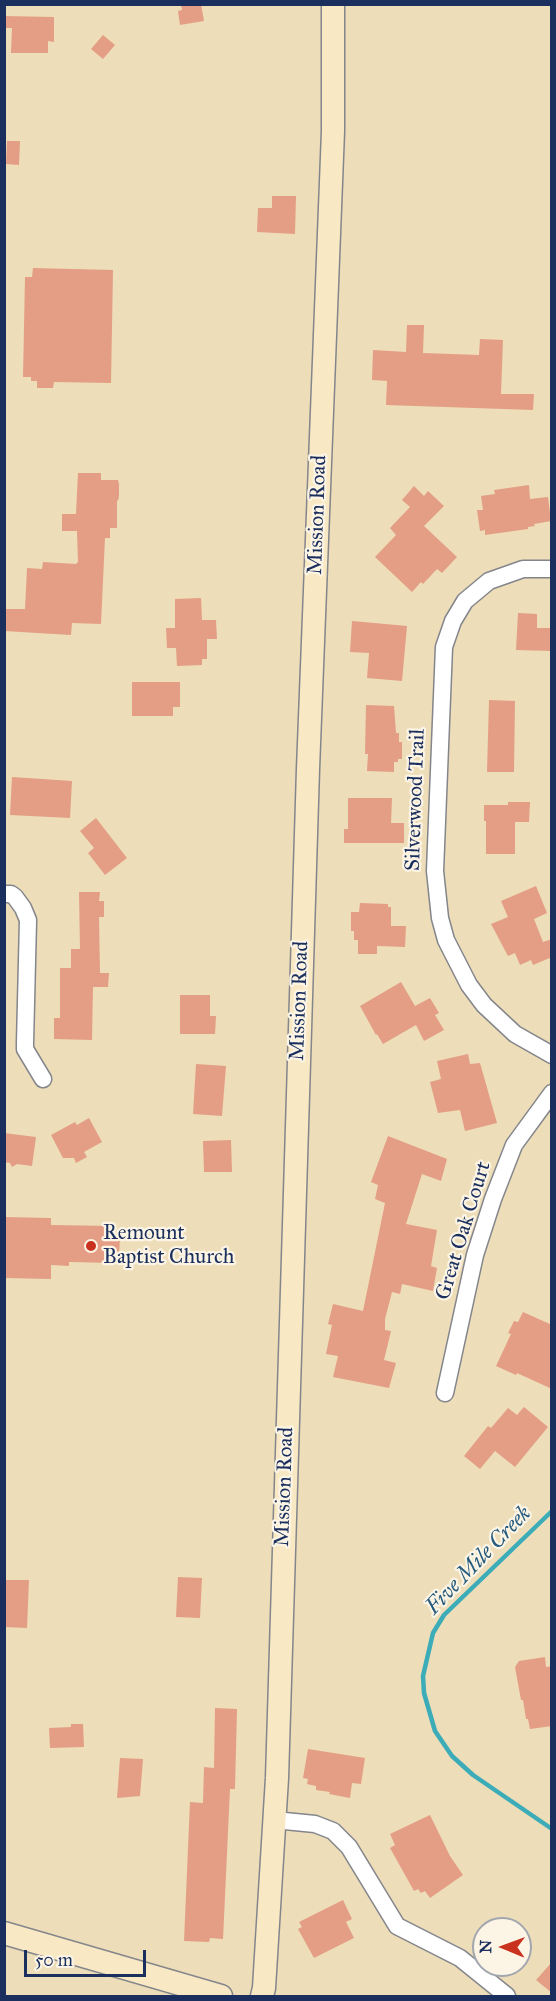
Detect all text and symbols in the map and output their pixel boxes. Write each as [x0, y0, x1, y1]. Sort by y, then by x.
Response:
street label: Mission Road [303, 455, 333, 575]
street label: Silverwood Trail [401, 729, 431, 871]
street label: Mission Road [285, 941, 315, 1061]
street label: Great Oak Court [431, 1159, 497, 1303]
place label: Remount Baptist Church [103, 1221, 234, 1271]
marker: Remount Baptist Church [84, 1239, 98, 1253]
street label: Mission Road [270, 1427, 300, 1547]
water label: Five Mile Creek [421, 1501, 537, 1621]
north arrow [472, 1917, 532, 1977]
scale bar [27, 1938, 148, 1976]
text: N [476, 1940, 495, 1954]
text: 50 m [35, 1949, 73, 1971]

